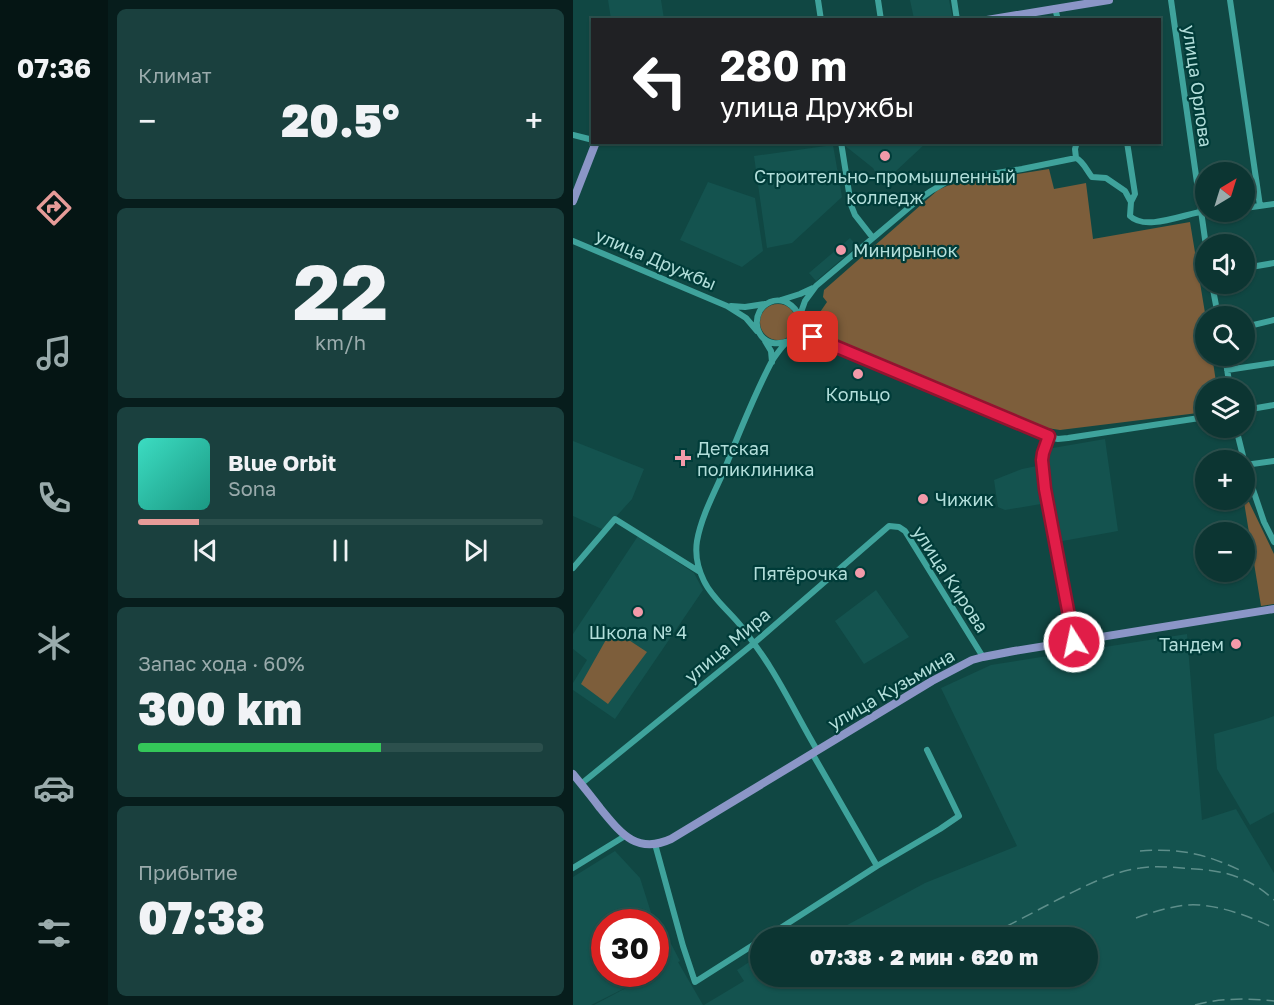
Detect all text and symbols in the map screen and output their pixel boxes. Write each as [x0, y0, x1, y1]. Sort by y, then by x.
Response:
street label: улица Орлова [1179, 24, 1217, 148]
text: 280 m [720, 40, 847, 90]
icon: left [621, 42, 699, 120]
text: 07:36 [17, 52, 91, 84]
text: Климат [138, 63, 212, 87]
text: улица Дружбы [720, 91, 914, 123]
text: 20.5° [281, 93, 400, 147]
text: − [138, 101, 156, 140]
text: + [525, 101, 543, 140]
marker: Строительно-промышленный колледж [878, 149, 892, 163]
north arrow [1195, 162, 1255, 222]
map controls [1195, 162, 1255, 582]
place label: Строительно-промышленный колледж [754, 165, 1016, 208]
icon: directions [33, 187, 75, 229]
street label: улица Дружбы [592, 224, 720, 294]
button: sound [1195, 234, 1255, 294]
place label: Минирынок [853, 239, 958, 261]
marker: Минирынок [834, 243, 848, 257]
text: 22 [293, 244, 388, 337]
button: search [1195, 306, 1255, 366]
pin [787, 311, 838, 362]
icon: arrive [796, 320, 829, 353]
text: km/h [315, 330, 366, 354]
icon: music [33, 332, 75, 374]
marker: Кольцо [851, 367, 865, 381]
button: layers [1195, 378, 1255, 438]
place label: Кольцо [826, 383, 890, 405]
place label: Детская поликлиника [697, 437, 814, 480]
text: Blue Orbit [228, 449, 336, 476]
marker: Детская поликлиника [674, 449, 692, 467]
button: + [1195, 450, 1255, 510]
text: Sona [228, 476, 276, 500]
icon: phone [33, 477, 75, 519]
place label: Чижик [935, 488, 994, 510]
marker: Чижик [916, 492, 930, 506]
street label: улица Кирова [908, 521, 994, 637]
button: − [1195, 522, 1255, 582]
icon: previous [189, 534, 222, 567]
icon: pause [324, 534, 357, 567]
icon: next [459, 534, 492, 567]
place label: Пятёрочка [753, 562, 848, 584]
marker: Пятёрочка [853, 566, 867, 580]
street label: улица Мира [680, 603, 774, 687]
marker: Школа № 4 [631, 605, 645, 619]
position arrow [1042, 610, 1106, 674]
place label: Школа № 4 [589, 621, 687, 643]
icon: climate [33, 622, 75, 664]
place label: Тандем [1159, 633, 1224, 655]
marker: Тандем [1229, 637, 1243, 651]
street label: улица Кузьмина [824, 644, 958, 734]
text: Запас хода · 60% [138, 651, 305, 675]
text: 300 km [138, 681, 302, 735]
icon: car [33, 767, 75, 809]
text: Прибытие [138, 860, 238, 884]
text: 07:38 [138, 890, 265, 944]
speed limit sign: 30 [591, 909, 669, 987]
icon: filters [33, 912, 75, 954]
text: 07:38 · 2 мин · 620 m [810, 943, 1038, 970]

